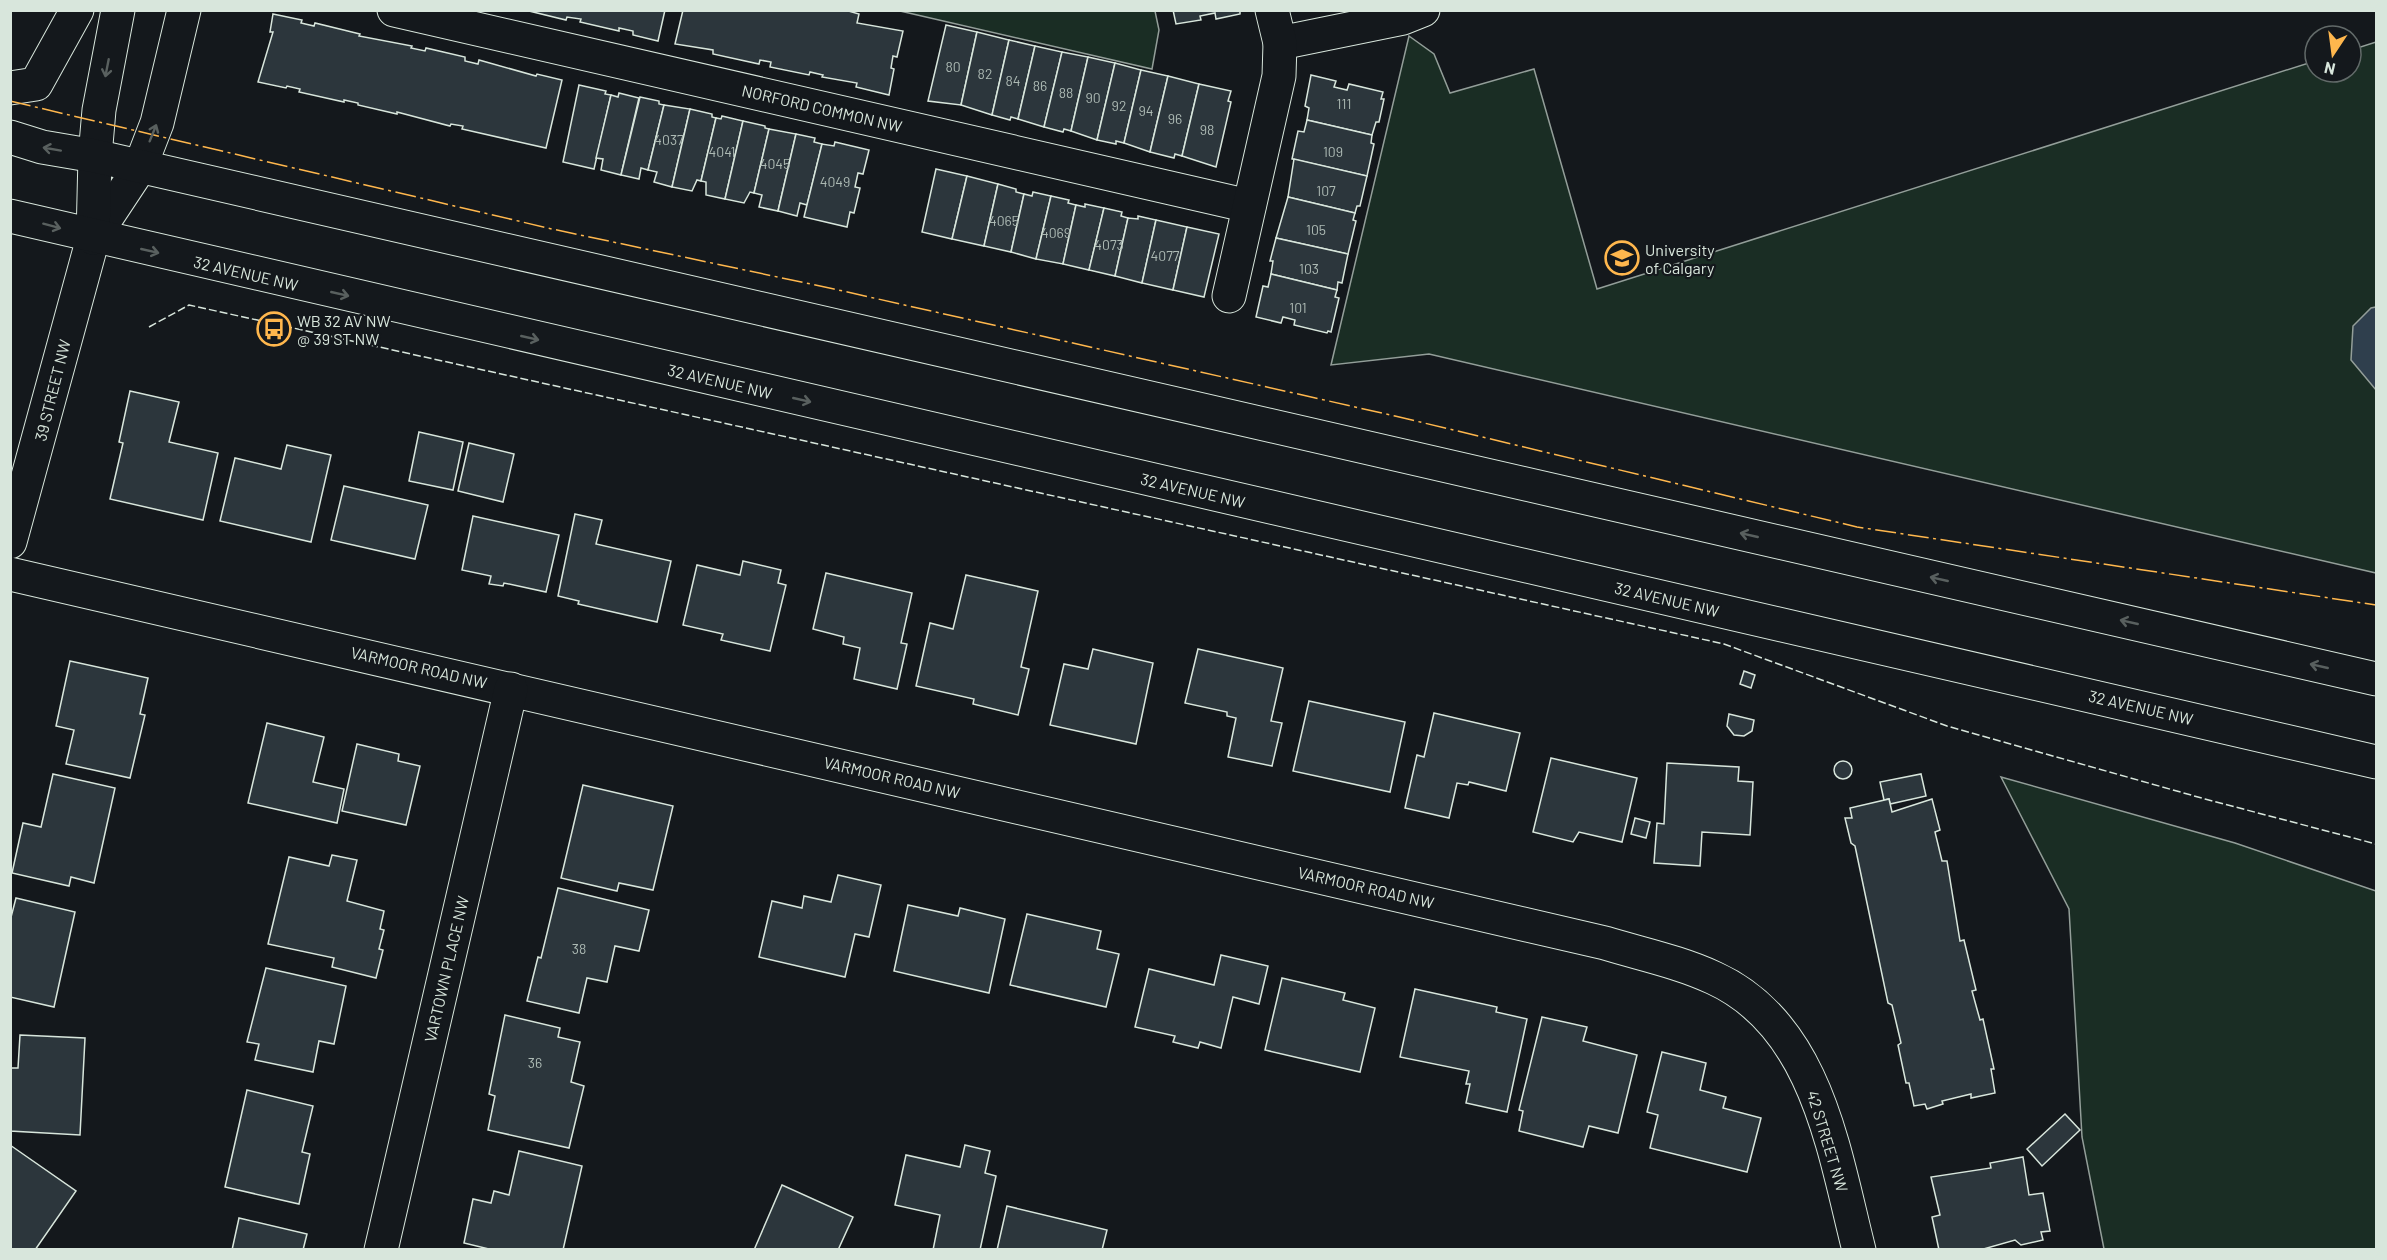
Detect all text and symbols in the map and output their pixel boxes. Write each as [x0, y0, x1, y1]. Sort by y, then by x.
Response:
north arrow [2303, 24, 2363, 84]
one-way arrow [101, 58, 112, 77]
house number: 80 [945, 58, 961, 75]
text: N [2322, 59, 2337, 80]
house number: 82 [978, 65, 992, 82]
house number: 84 [1005, 72, 1021, 89]
house number: 86 [1033, 77, 1047, 94]
street label: NORFORD COMMON NW [740, 80, 904, 136]
house number: 88 [1059, 84, 1073, 101]
house number: 90 [1085, 89, 1101, 106]
house number: 111 [1337, 95, 1351, 112]
house number: 92 [1112, 97, 1126, 114]
house number: 94 [1138, 102, 1154, 119]
house number: 96 [1168, 110, 1182, 127]
house number: 98 [1200, 121, 1214, 138]
one-way arrow [148, 124, 159, 142]
house number: 4037 [654, 131, 684, 148]
one-way arrow [43, 143, 62, 154]
house number: 4041 [709, 143, 735, 160]
house number: 109 [1323, 143, 1343, 160]
house number: 4045 [760, 155, 790, 172]
house number: 4049 [820, 173, 850, 190]
house number: 107 [1316, 182, 1336, 199]
house number: 4065 [989, 212, 1019, 229]
one-way arrow [42, 221, 61, 232]
house number: 105 [1306, 221, 1326, 238]
house number: 4069 [1041, 224, 1071, 241]
house number: 4073 [1094, 236, 1124, 253]
school or university icon: University of Calgary [1604, 240, 1640, 276]
place label: University of Calgary [1645, 240, 1715, 277]
one-way arrow [140, 245, 159, 257]
house number: 4077 [1151, 247, 1180, 264]
street label: 32 AVENUE NW [192, 252, 300, 294]
house number: 103 [1299, 260, 1319, 277]
one-way arrow [330, 289, 349, 301]
house number: 101 [1289, 299, 1307, 316]
bus stop icon: WB 32 AV NW @ 39 ST NW [256, 311, 292, 347]
place label: WB 32 AV NW @ 39 ST NW [297, 311, 391, 348]
one-way arrow [520, 333, 540, 344]
street label: 39 STREET NW [30, 337, 74, 443]
street label: 32 AVENUE NW [666, 360, 774, 402]
one-way arrow [792, 395, 811, 407]
street label: 32 AVENUE NW [1139, 469, 1247, 511]
one-way arrow [1740, 529, 1759, 540]
one-way arrow [1930, 572, 1949, 584]
street label: 32 AVENUE NW [1613, 578, 1721, 620]
one-way arrow [2120, 616, 2140, 627]
street label: VARMOOR ROAD NW [349, 642, 489, 692]
one-way arrow [2310, 659, 2329, 671]
street label: 32 AVENUE NW [2087, 686, 2195, 728]
street label: VARMOOR ROAD NW [822, 752, 962, 802]
street label: VARMOOR ROAD NW [1296, 862, 1436, 912]
street label: VARTOWN PLACE NW [420, 894, 472, 1044]
house number: 38 [572, 940, 586, 957]
house number: 36 [528, 1054, 542, 1071]
street label: 42 STREET NW [1804, 1088, 1852, 1194]

